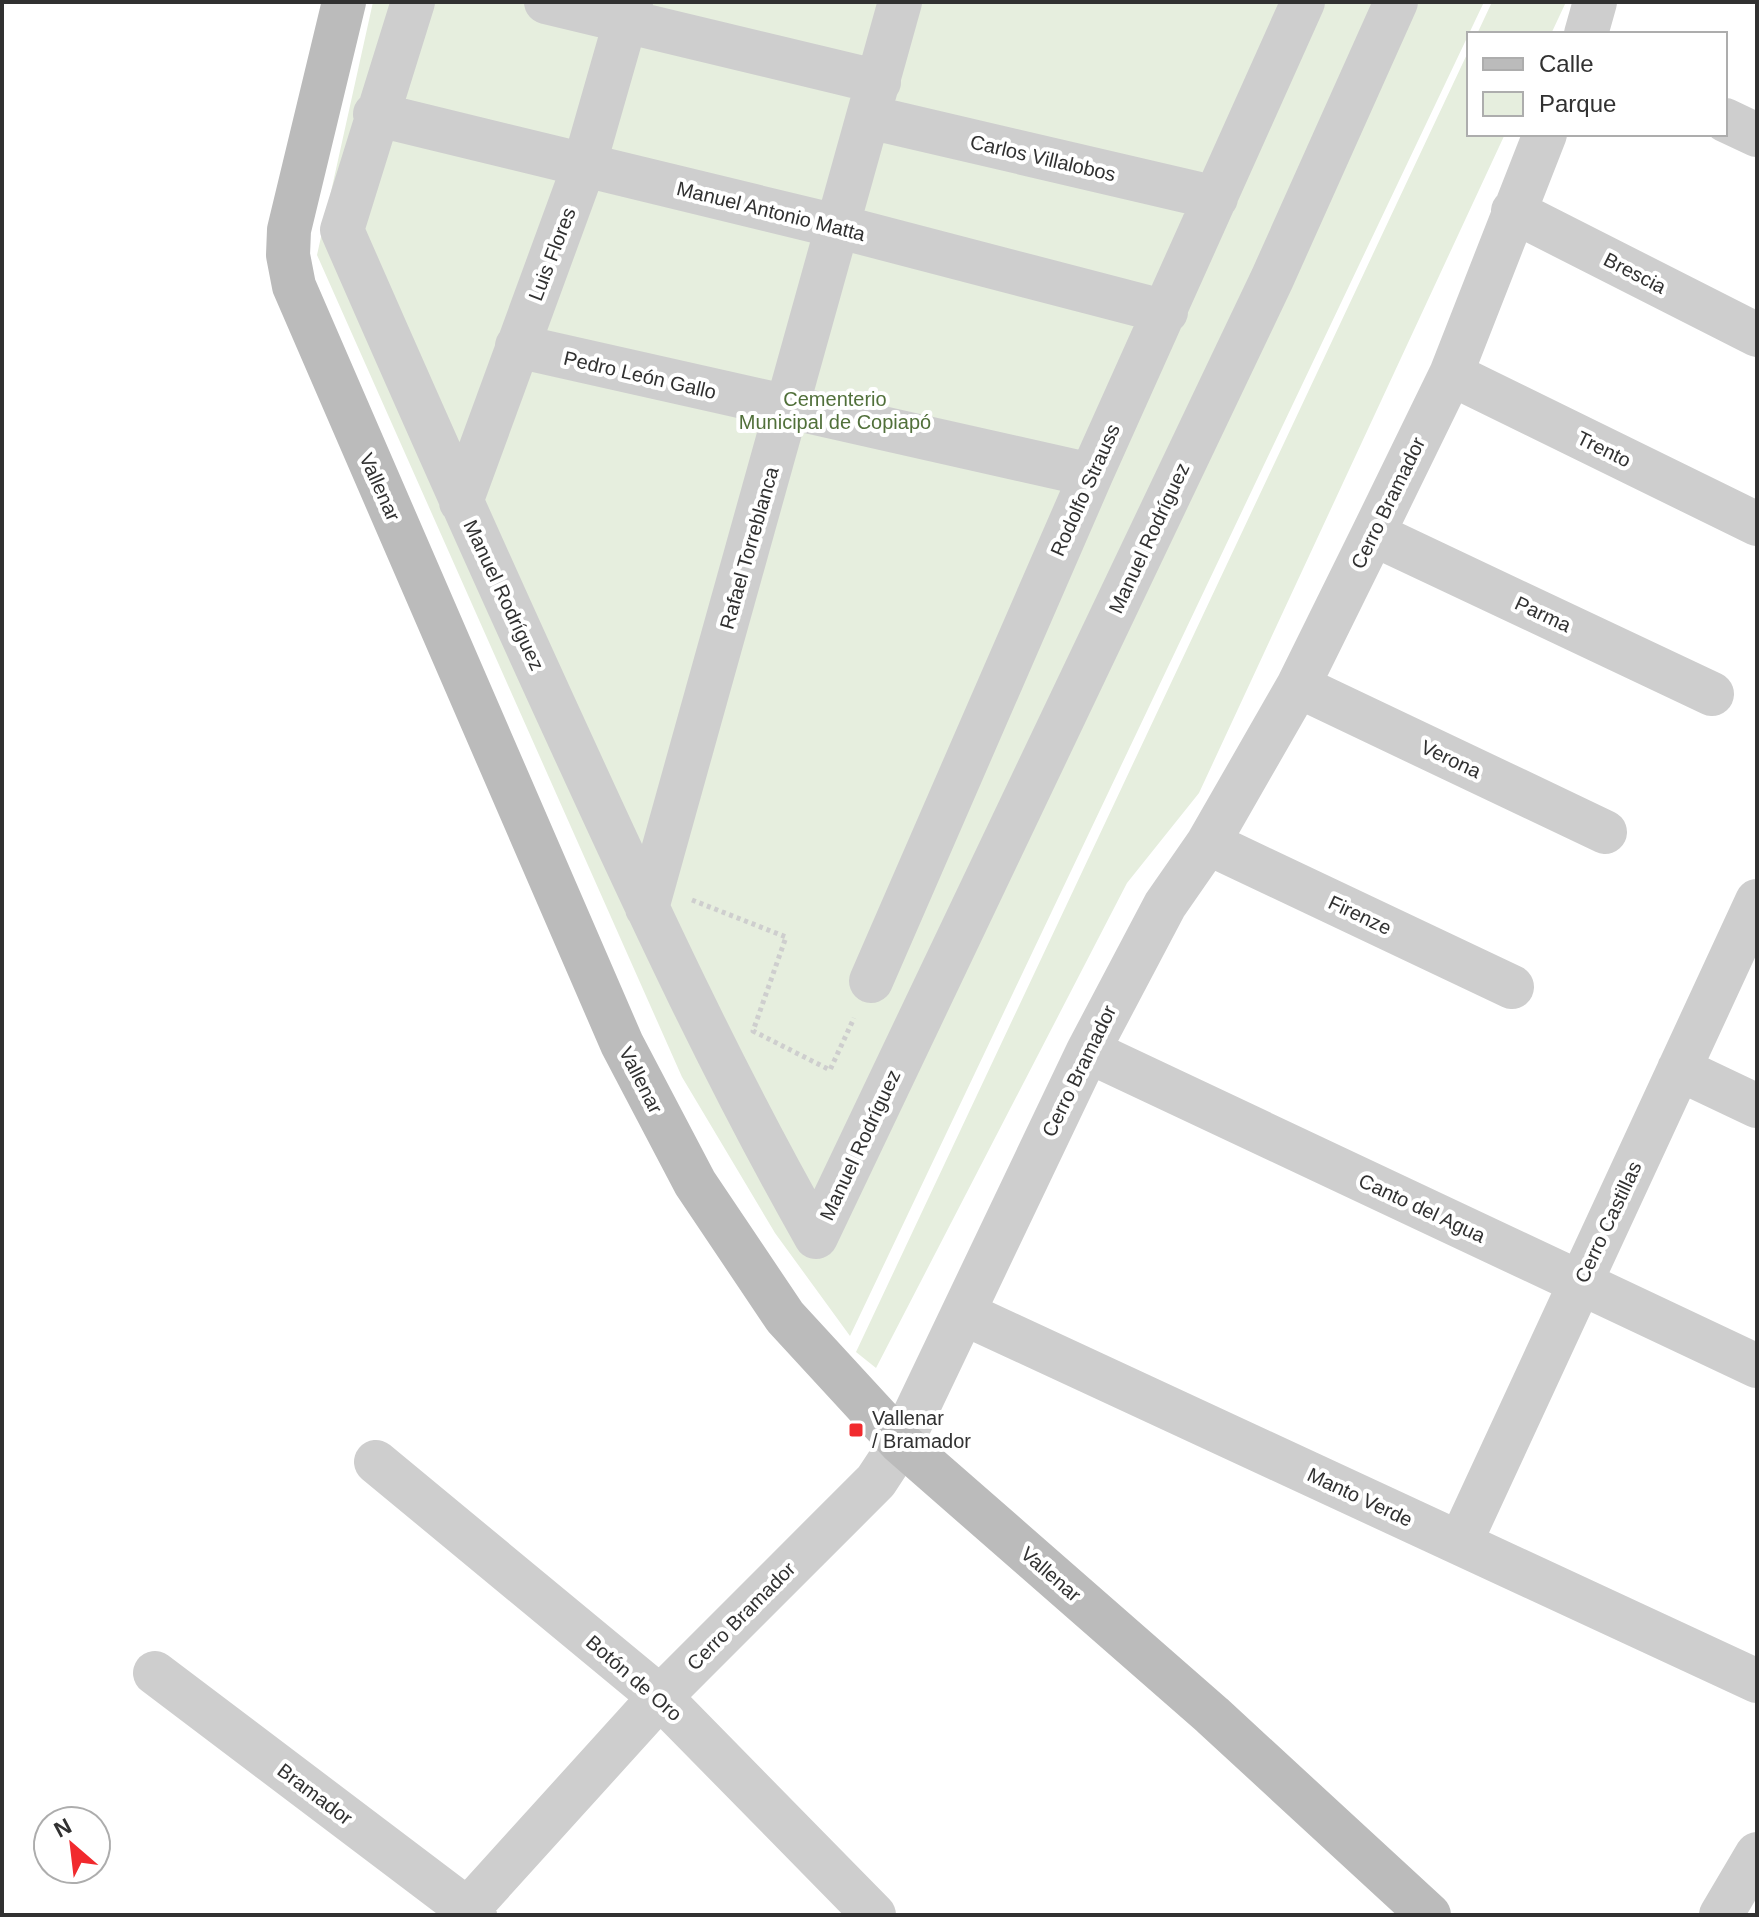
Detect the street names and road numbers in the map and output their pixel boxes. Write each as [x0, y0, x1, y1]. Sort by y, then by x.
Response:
street label: Carlos Villalobos [968, 131, 1118, 185]
street label: Manuel Antonio Matta [674, 177, 868, 245]
street label: Luis Flores [524, 204, 580, 304]
street label: Brescia [1600, 248, 1670, 298]
street label: Pedro León Gallo [562, 347, 718, 403]
street label: Rodolfo Strauss [1046, 421, 1124, 559]
street label: Trento [1574, 427, 1634, 471]
street label: Cerro Bramador [1347, 433, 1429, 572]
street label: Vallenar [355, 450, 405, 525]
street label: Manuel Rodríguez [1104, 459, 1194, 617]
street label: Rafael Torreblanca [715, 464, 783, 632]
street label: Manuel Rodríguez [459, 516, 549, 674]
street label: Parma [1512, 592, 1575, 637]
street label: Verona [1418, 736, 1485, 783]
street label: Firenze [1325, 891, 1395, 939]
street label: Cerro Bramador [1038, 1001, 1120, 1140]
street label: Vallenar [615, 1043, 667, 1117]
street label: Manuel Rodríguez [815, 1066, 905, 1224]
street label: Cerro Castillas [1570, 1158, 1646, 1286]
street label: Canto del Agua [1355, 1169, 1489, 1247]
street label: Manto Verde [1304, 1463, 1416, 1531]
street label: Vallenar [1017, 1542, 1086, 1606]
street label: Cerro Bramador [683, 1557, 800, 1674]
street label: Botón de Oro [582, 1631, 686, 1725]
street label: Bramador [273, 1759, 357, 1829]

